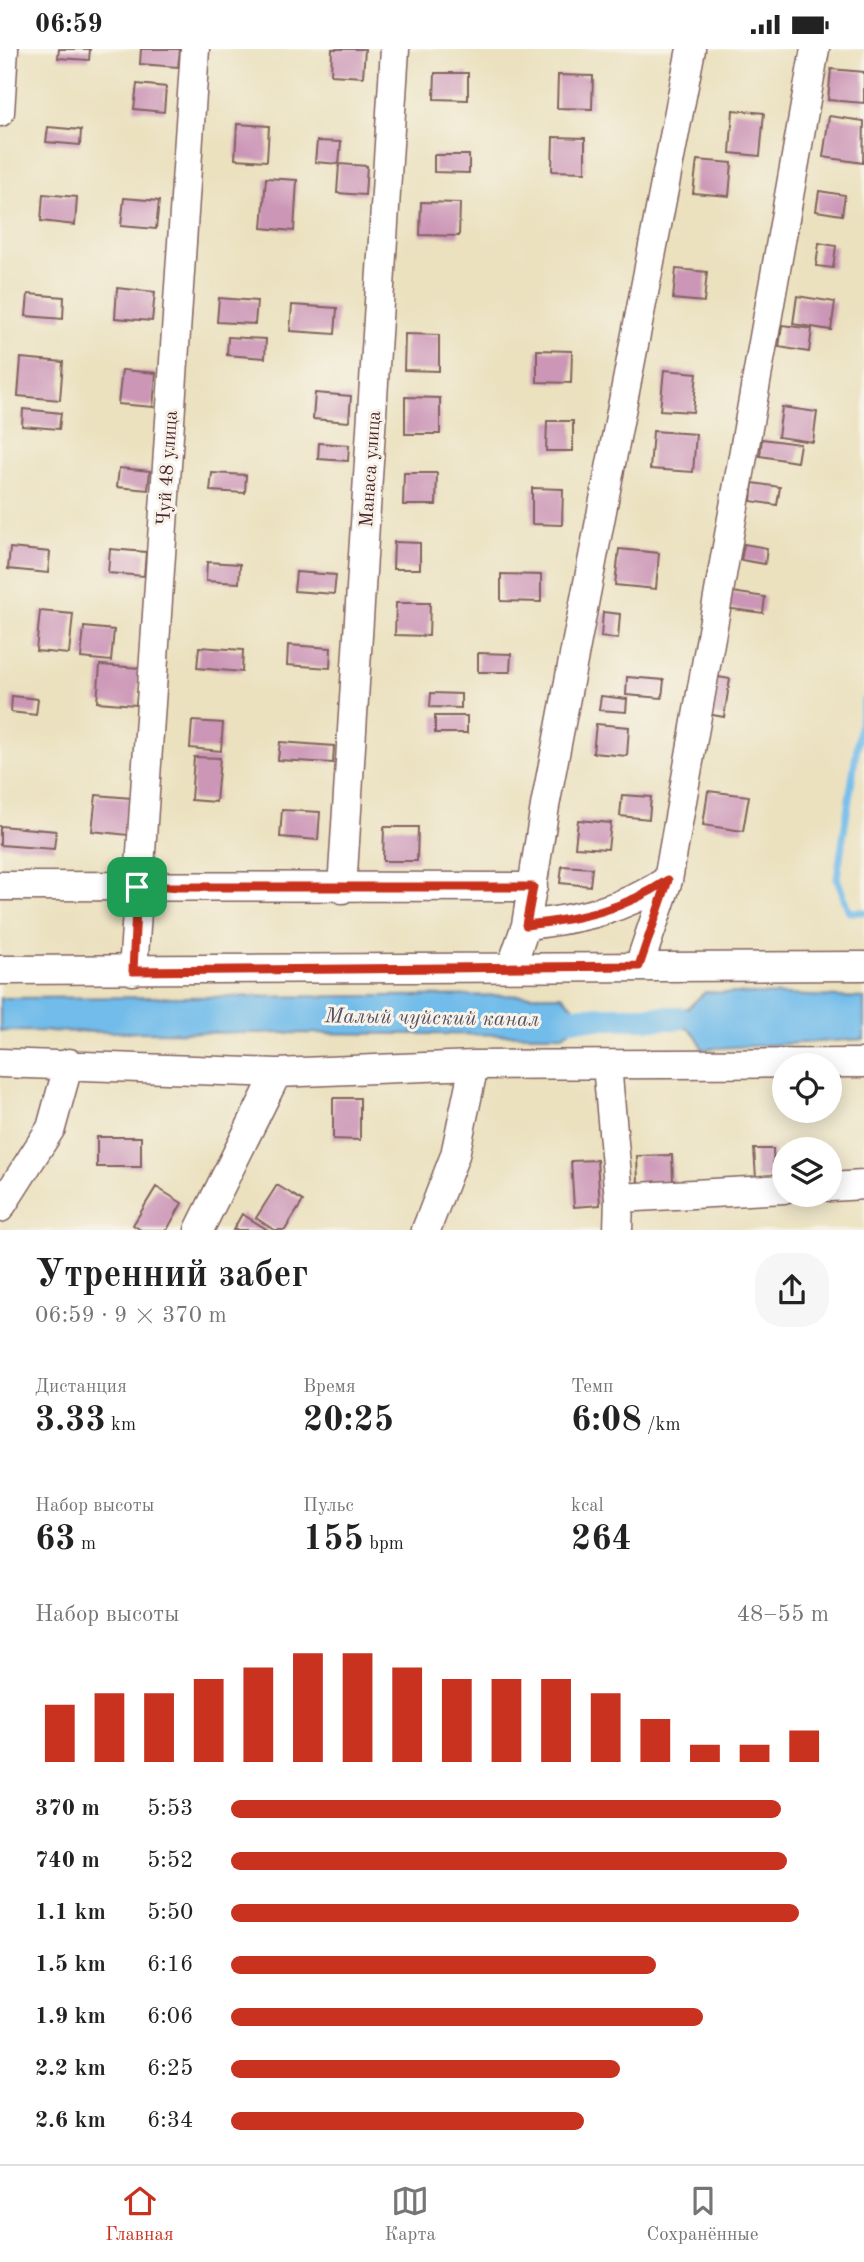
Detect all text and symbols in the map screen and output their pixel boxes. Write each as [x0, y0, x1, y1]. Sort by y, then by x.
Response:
text: 06:59 [35, 12, 103, 38]
street label: Чуй 48 улица [155, 409, 182, 526]
street label: Манаса улица [358, 410, 385, 528]
pin [107, 857, 167, 917]
icon: arrive [118, 868, 156, 906]
water label: Малый чуйский канал [323, 1006, 540, 1031]
map controls [772, 1053, 842, 1207]
button: locate [772, 1053, 842, 1123]
button: layers [772, 1137, 842, 1207]
button: share [755, 1253, 829, 1327]
text: Утренний забег [35, 1257, 308, 1295]
text: 06:59 · 9 × 370 m [35, 1304, 227, 1327]
text: Дистанция [35, 1378, 127, 1397]
text: Время [303, 1378, 356, 1397]
text: Темп [571, 1378, 613, 1397]
text: 3.33 [35, 1403, 106, 1438]
text: 20:25 [303, 1403, 394, 1438]
text: 6:08 [571, 1403, 642, 1438]
text: km [106, 1416, 136, 1435]
text: /km [642, 1416, 681, 1435]
text: Набор высоты [35, 1497, 154, 1516]
text: Пульс [303, 1497, 354, 1516]
text: kcal [571, 1497, 604, 1516]
text: 63 [35, 1522, 76, 1557]
text: 155 [303, 1522, 364, 1557]
text: 264 [571, 1522, 632, 1557]
text: m [76, 1535, 96, 1554]
text: bpm [364, 1535, 404, 1554]
text: Набор высоты [35, 1603, 179, 1626]
text: 48–55 m [737, 1603, 829, 1626]
text: 370 m [35, 1797, 100, 1820]
text: 5:53 [147, 1797, 193, 1820]
text: 740 m [35, 1849, 100, 1872]
text: 5:52 [147, 1849, 193, 1872]
text: 1.1 km [35, 1901, 106, 1924]
text: 5:50 [147, 1901, 193, 1924]
text: 1.5 km [35, 1953, 106, 1976]
text: 6:16 [147, 1953, 193, 1976]
text: 1.9 km [35, 2005, 106, 2028]
text: 6:06 [147, 2005, 193, 2028]
text: 2.2 km [35, 2057, 106, 2080]
text: 6:25 [147, 2057, 193, 2080]
text: 2.6 km [35, 2109, 106, 2132]
text: 6:34 [147, 2109, 193, 2132]
tab: Главная [105, 2182, 174, 2247]
tab: Карта [384, 2182, 436, 2247]
tab: Сохранённые [647, 2182, 759, 2247]

